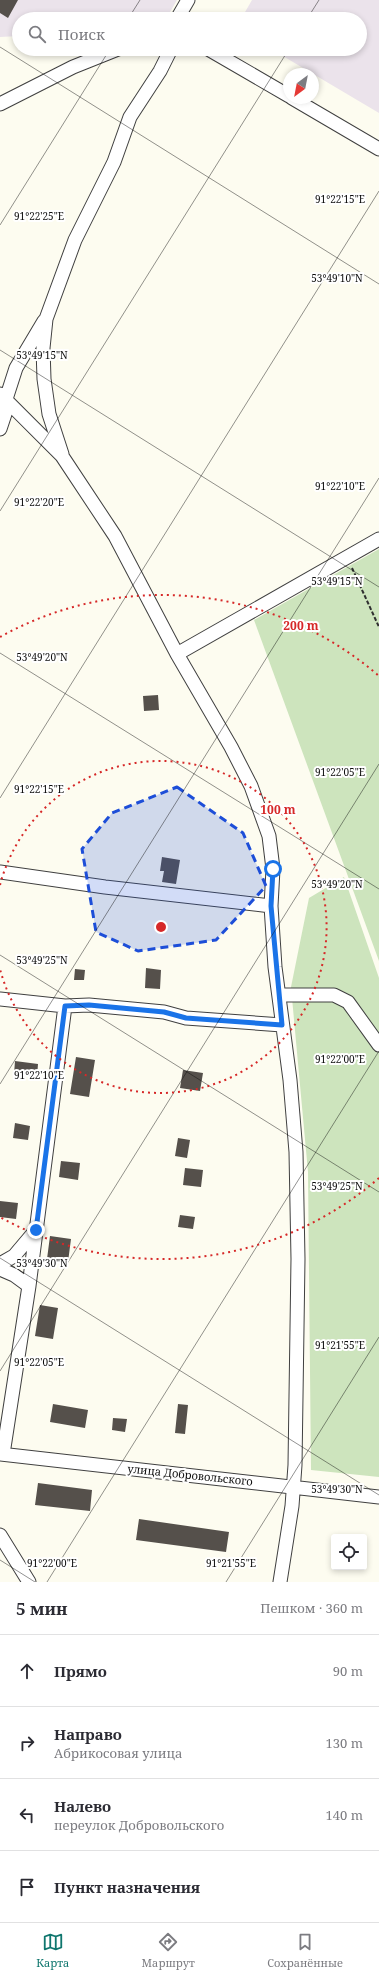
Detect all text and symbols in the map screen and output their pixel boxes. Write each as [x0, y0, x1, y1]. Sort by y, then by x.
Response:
search box [12, 12, 367, 56]
icon: search [26, 23, 48, 45]
text: Поиск [58, 24, 105, 44]
north arrow [283, 68, 319, 104]
text: 91°22'15"E [315, 192, 365, 206]
text: 91°22'25"E [14, 209, 64, 223]
text: 53°49'10"N [311, 271, 363, 285]
text: 53°49'15"N [16, 348, 68, 362]
text: 91°22'10"E [315, 479, 365, 493]
text: 91°22'20"E [14, 495, 64, 509]
text: 53°49'15"N [311, 574, 363, 588]
text: 200 m [283, 617, 319, 634]
text: 53°49'20"N [16, 650, 68, 664]
text: 91°22'05"E [315, 765, 365, 779]
text: 91°22'15"E [14, 782, 64, 796]
text: 100 m [260, 801, 296, 818]
route start [264, 860, 282, 878]
text: 53°49'20"N [311, 877, 363, 891]
centre of rings [154, 920, 168, 934]
text: 53°49'25"N [16, 953, 68, 967]
text: 91°22'00"E [315, 1052, 365, 1066]
text: 91°22'10"E [14, 1068, 64, 1082]
text: 53°49'25"N [311, 1179, 363, 1193]
route end [27, 1221, 45, 1239]
text: 53°49'30"N [16, 1256, 68, 1270]
text: 91°21'55"E [315, 1338, 365, 1352]
text: 91°22'05"E [14, 1355, 64, 1369]
street label: улица Добровольского [127, 1460, 254, 1489]
text: 53°49'30"N [311, 1482, 363, 1496]
map controls [331, 1534, 367, 1570]
button: locate [331, 1534, 367, 1570]
text: 91°22'00"E [27, 1556, 77, 1570]
text: 91°21'55"E [206, 1556, 256, 1570]
text: 5 мин [16, 1597, 68, 1620]
text: Пешком · 360 m [260, 1599, 363, 1617]
icon: ahead [16, 1660, 38, 1682]
text: Прямо [54, 1661, 107, 1681]
text: 90 m [333, 1662, 363, 1680]
text: Направо [54, 1724, 122, 1744]
icon: right [16, 1732, 38, 1754]
text: 130 m [326, 1734, 363, 1752]
text: Абрикосовая улица [54, 1744, 182, 1762]
text: Налево [54, 1796, 111, 1816]
icon: left [16, 1804, 38, 1826]
text: 140 m [326, 1806, 363, 1824]
text: переулок Добровольского [54, 1816, 224, 1834]
icon: arrive [16, 1876, 38, 1898]
text: Пункт назначения [54, 1877, 200, 1897]
tab: Карта [36, 1931, 69, 1970]
tab: Маршрут [142, 1931, 195, 1970]
tab: Сохранённые [267, 1931, 343, 1970]

